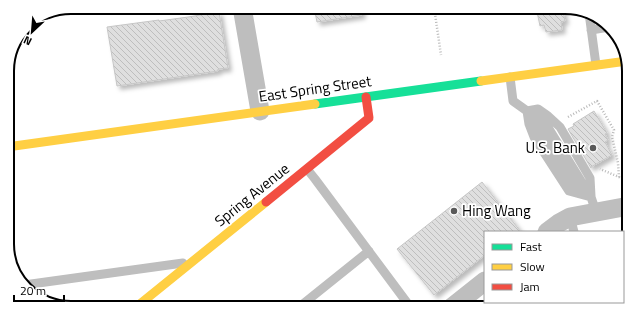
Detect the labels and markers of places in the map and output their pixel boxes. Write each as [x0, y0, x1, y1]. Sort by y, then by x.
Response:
place label: U.S. Bank [526, 136, 585, 159]
marker: U.S. Bank [588, 143, 598, 153]
place label: Hing Wang [462, 199, 531, 222]
marker: Hing Wang [449, 206, 459, 216]

